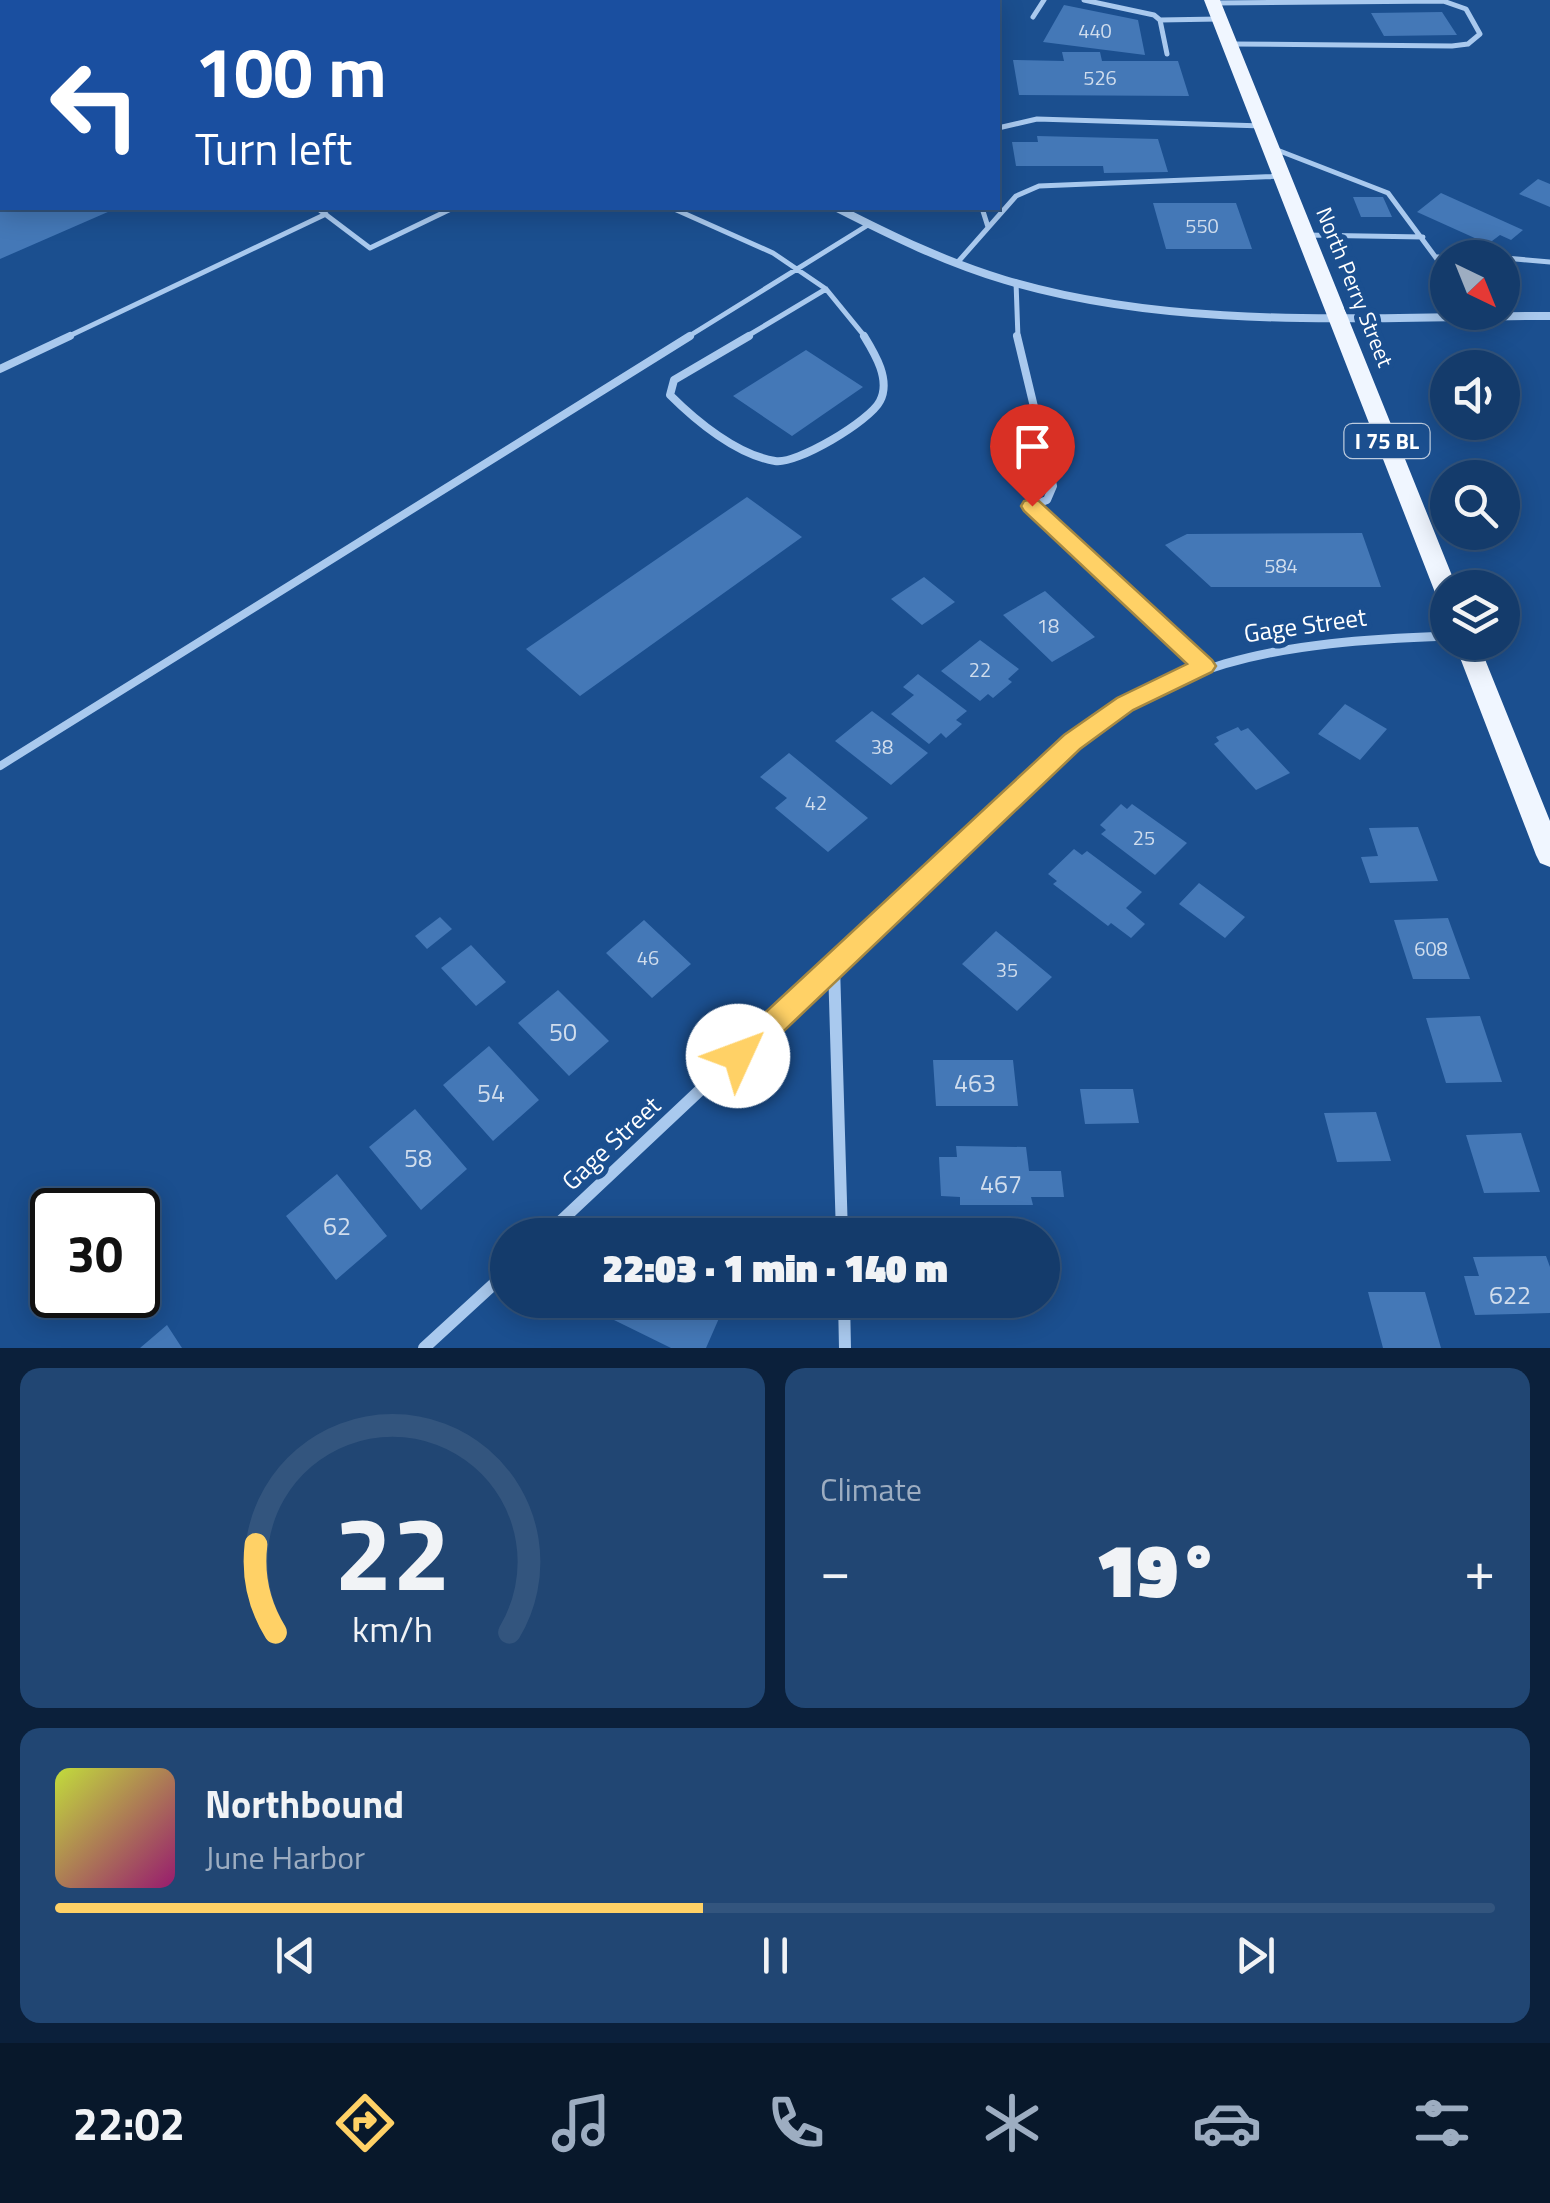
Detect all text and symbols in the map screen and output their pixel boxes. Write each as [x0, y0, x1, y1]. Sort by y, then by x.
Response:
house number: 440 [1078, 15, 1112, 46]
text: 100 m [195, 18, 387, 124]
icon: left [30, 40, 160, 170]
house number: 526 [1083, 62, 1117, 93]
text: Turn left [195, 114, 352, 182]
street label: North Perry Street [1307, 202, 1403, 372]
house number: 550 [1185, 210, 1219, 241]
north arrow [1430, 240, 1520, 330]
map controls [1430, 240, 1520, 660]
button: sound [1430, 350, 1520, 440]
pin [990, 404, 1075, 507]
icon: arrive [1005, 419, 1060, 474]
road number: I 75 BL [1344, 424, 1430, 458]
button: search [1430, 460, 1520, 550]
house number: 584 [1264, 550, 1298, 581]
button: layers [1430, 570, 1520, 660]
street label: Gage Street [1241, 598, 1369, 652]
house number: 18 [1037, 610, 1059, 641]
house number: 22 [969, 654, 991, 685]
house number: 38 [871, 731, 893, 762]
house number: 42 [805, 787, 827, 818]
house number: 25 [1133, 822, 1155, 853]
house number: 608 [1414, 933, 1448, 964]
house number: 46 [637, 942, 659, 973]
house number: 35 [996, 954, 1018, 985]
position arrow [686, 1004, 790, 1108]
house number: 50 [549, 1013, 577, 1051]
house number: 463 [954, 1064, 996, 1102]
house number: 54 [477, 1074, 505, 1112]
street label: Gage Street [553, 1087, 669, 1199]
house number: 58 [404, 1139, 432, 1177]
house number: 467 [980, 1165, 1022, 1203]
speed limit sign: 30 [30, 1188, 160, 1318]
house number: 62 [323, 1207, 351, 1245]
text: 22:03 · 1 min · 140 m [602, 1239, 948, 1297]
house number: 622 [1489, 1276, 1531, 1314]
text: Climate [820, 1465, 922, 1513]
text: 22 [334, 1472, 451, 1630]
text: 19° [1096, 1512, 1219, 1626]
text: − [820, 1528, 851, 1611]
text: + [1464, 1528, 1495, 1611]
text: km/h [352, 1601, 433, 1656]
text: Northbound [205, 1775, 404, 1833]
text: June Harbor [205, 1833, 365, 1881]
icon: previous [268, 1928, 323, 1983]
icon: pause [748, 1928, 803, 1983]
icon: next [1228, 1928, 1283, 1983]
icon: directions [330, 2088, 400, 2158]
icon: music [546, 2088, 616, 2158]
icon: phone [761, 2088, 831, 2158]
icon: climate [977, 2088, 1047, 2158]
icon: car [1192, 2088, 1262, 2158]
icon: filters [1407, 2088, 1477, 2158]
text: 22:02 [73, 2089, 185, 2157]

